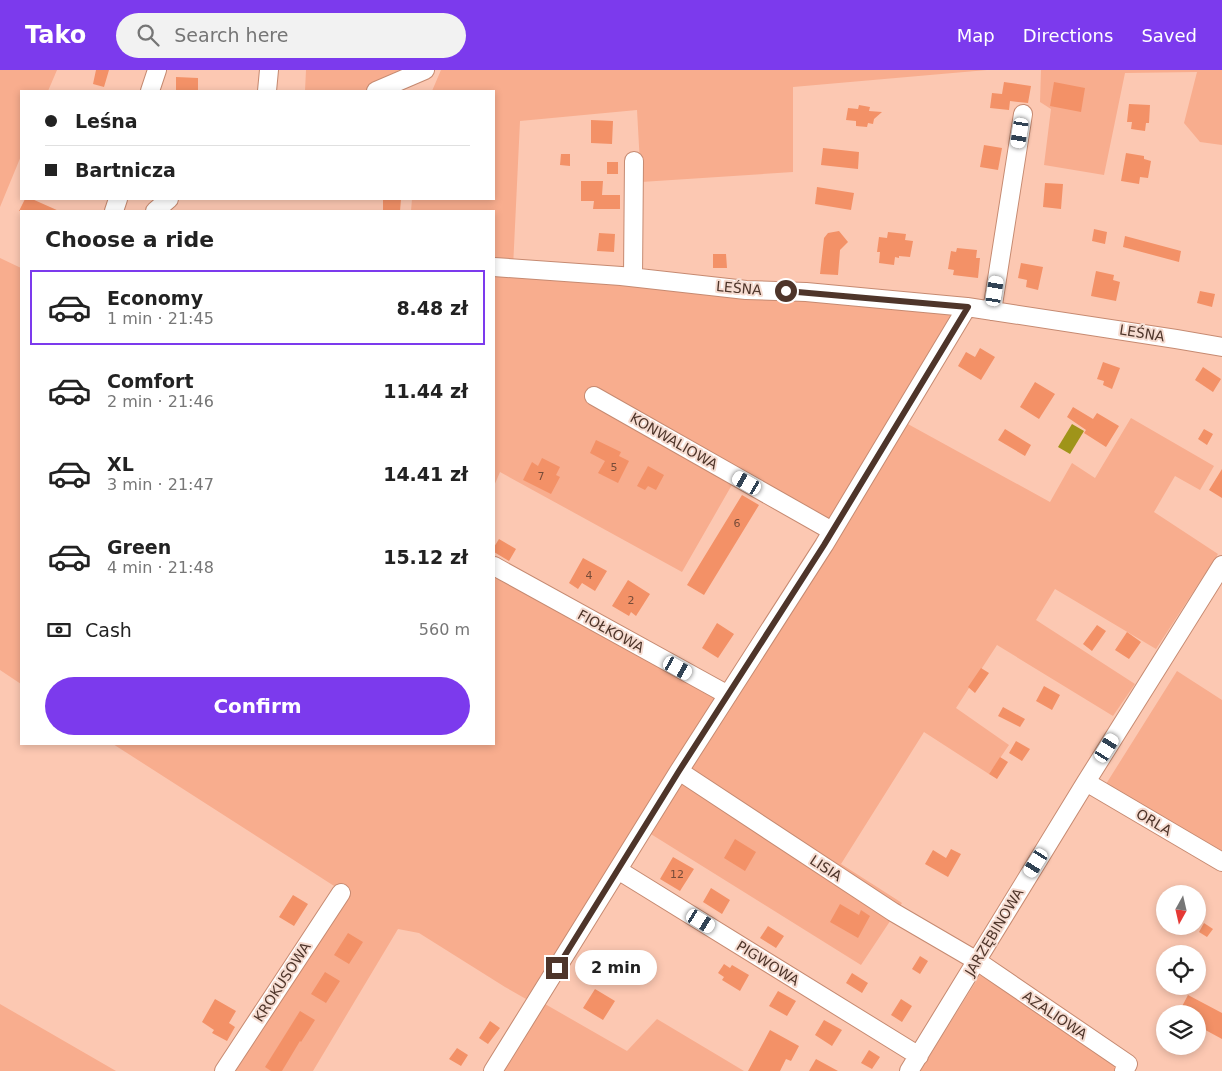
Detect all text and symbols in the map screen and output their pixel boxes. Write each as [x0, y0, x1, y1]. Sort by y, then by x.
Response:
search box [116, 13, 466, 58]
text: Tako [25, 21, 86, 49]
icon: search [134, 21, 162, 49]
text: Search here [174, 24, 288, 46]
text: Map [957, 25, 995, 46]
text: Directions [1023, 25, 1113, 46]
text: Saved [1141, 25, 1197, 46]
text: Leśna [75, 110, 138, 132]
car [1010, 117, 1029, 149]
text: Bartnicza [75, 159, 176, 181]
text: Choose a ride [45, 227, 214, 252]
car [985, 275, 1004, 307]
street label: LEŚNA [716, 277, 763, 298]
route start [775, 280, 797, 302]
icon: car [47, 285, 92, 330]
text: Economy [107, 287, 203, 309]
text: 8.48 zł [396, 297, 468, 319]
text: 1 min · 21:45 [107, 309, 214, 328]
street label: LEŚNA [1118, 321, 1166, 345]
icon: car [47, 368, 92, 413]
text: Comfort [107, 370, 194, 392]
text: 11.44 zł [383, 380, 468, 402]
text: 2 min · 21:46 [107, 392, 214, 411]
street label: KONWALIOWA [627, 410, 721, 473]
icon: car [47, 451, 92, 496]
text: XL [107, 453, 134, 475]
house number: 5 [611, 461, 618, 474]
text: 14.41 zł [383, 463, 468, 485]
car [730, 469, 763, 497]
house number: 7 [538, 470, 545, 483]
text: 3 min · 21:47 [107, 475, 214, 494]
house number: 6 [734, 517, 741, 530]
icon: car [47, 534, 92, 579]
text: Green [107, 536, 171, 558]
text: 15.12 zł [383, 546, 468, 568]
text: 4 min · 21:48 [107, 558, 214, 577]
house number: 4 [586, 569, 593, 582]
house number: 2 [628, 594, 635, 607]
street label: FIOŁKOWA [575, 606, 647, 656]
icon: cash [45, 616, 73, 644]
text: Cash [85, 619, 132, 641]
text: 560 m [419, 620, 470, 639]
car [661, 654, 694, 682]
button: Confirm [45, 677, 470, 735]
car [1092, 731, 1121, 765]
street label: ORLA [1133, 805, 1175, 839]
car [1021, 846, 1050, 880]
street label: LISIA [807, 852, 845, 884]
house number: 12 [670, 868, 684, 881]
street label: JARZĘBINOWA [961, 885, 1027, 980]
north arrow [1156, 885, 1206, 935]
map controls [1156, 885, 1206, 1055]
car [684, 907, 717, 935]
street label: PIGWOWA [734, 937, 803, 989]
street label: KROKUSOWA [250, 939, 314, 1025]
button: locate [1156, 945, 1206, 995]
callout: 2 min [574, 950, 657, 986]
route end [546, 957, 568, 979]
text: 2 min [591, 958, 641, 977]
street label: AZALIOWA [1020, 988, 1091, 1043]
button: layers [1156, 1005, 1206, 1055]

